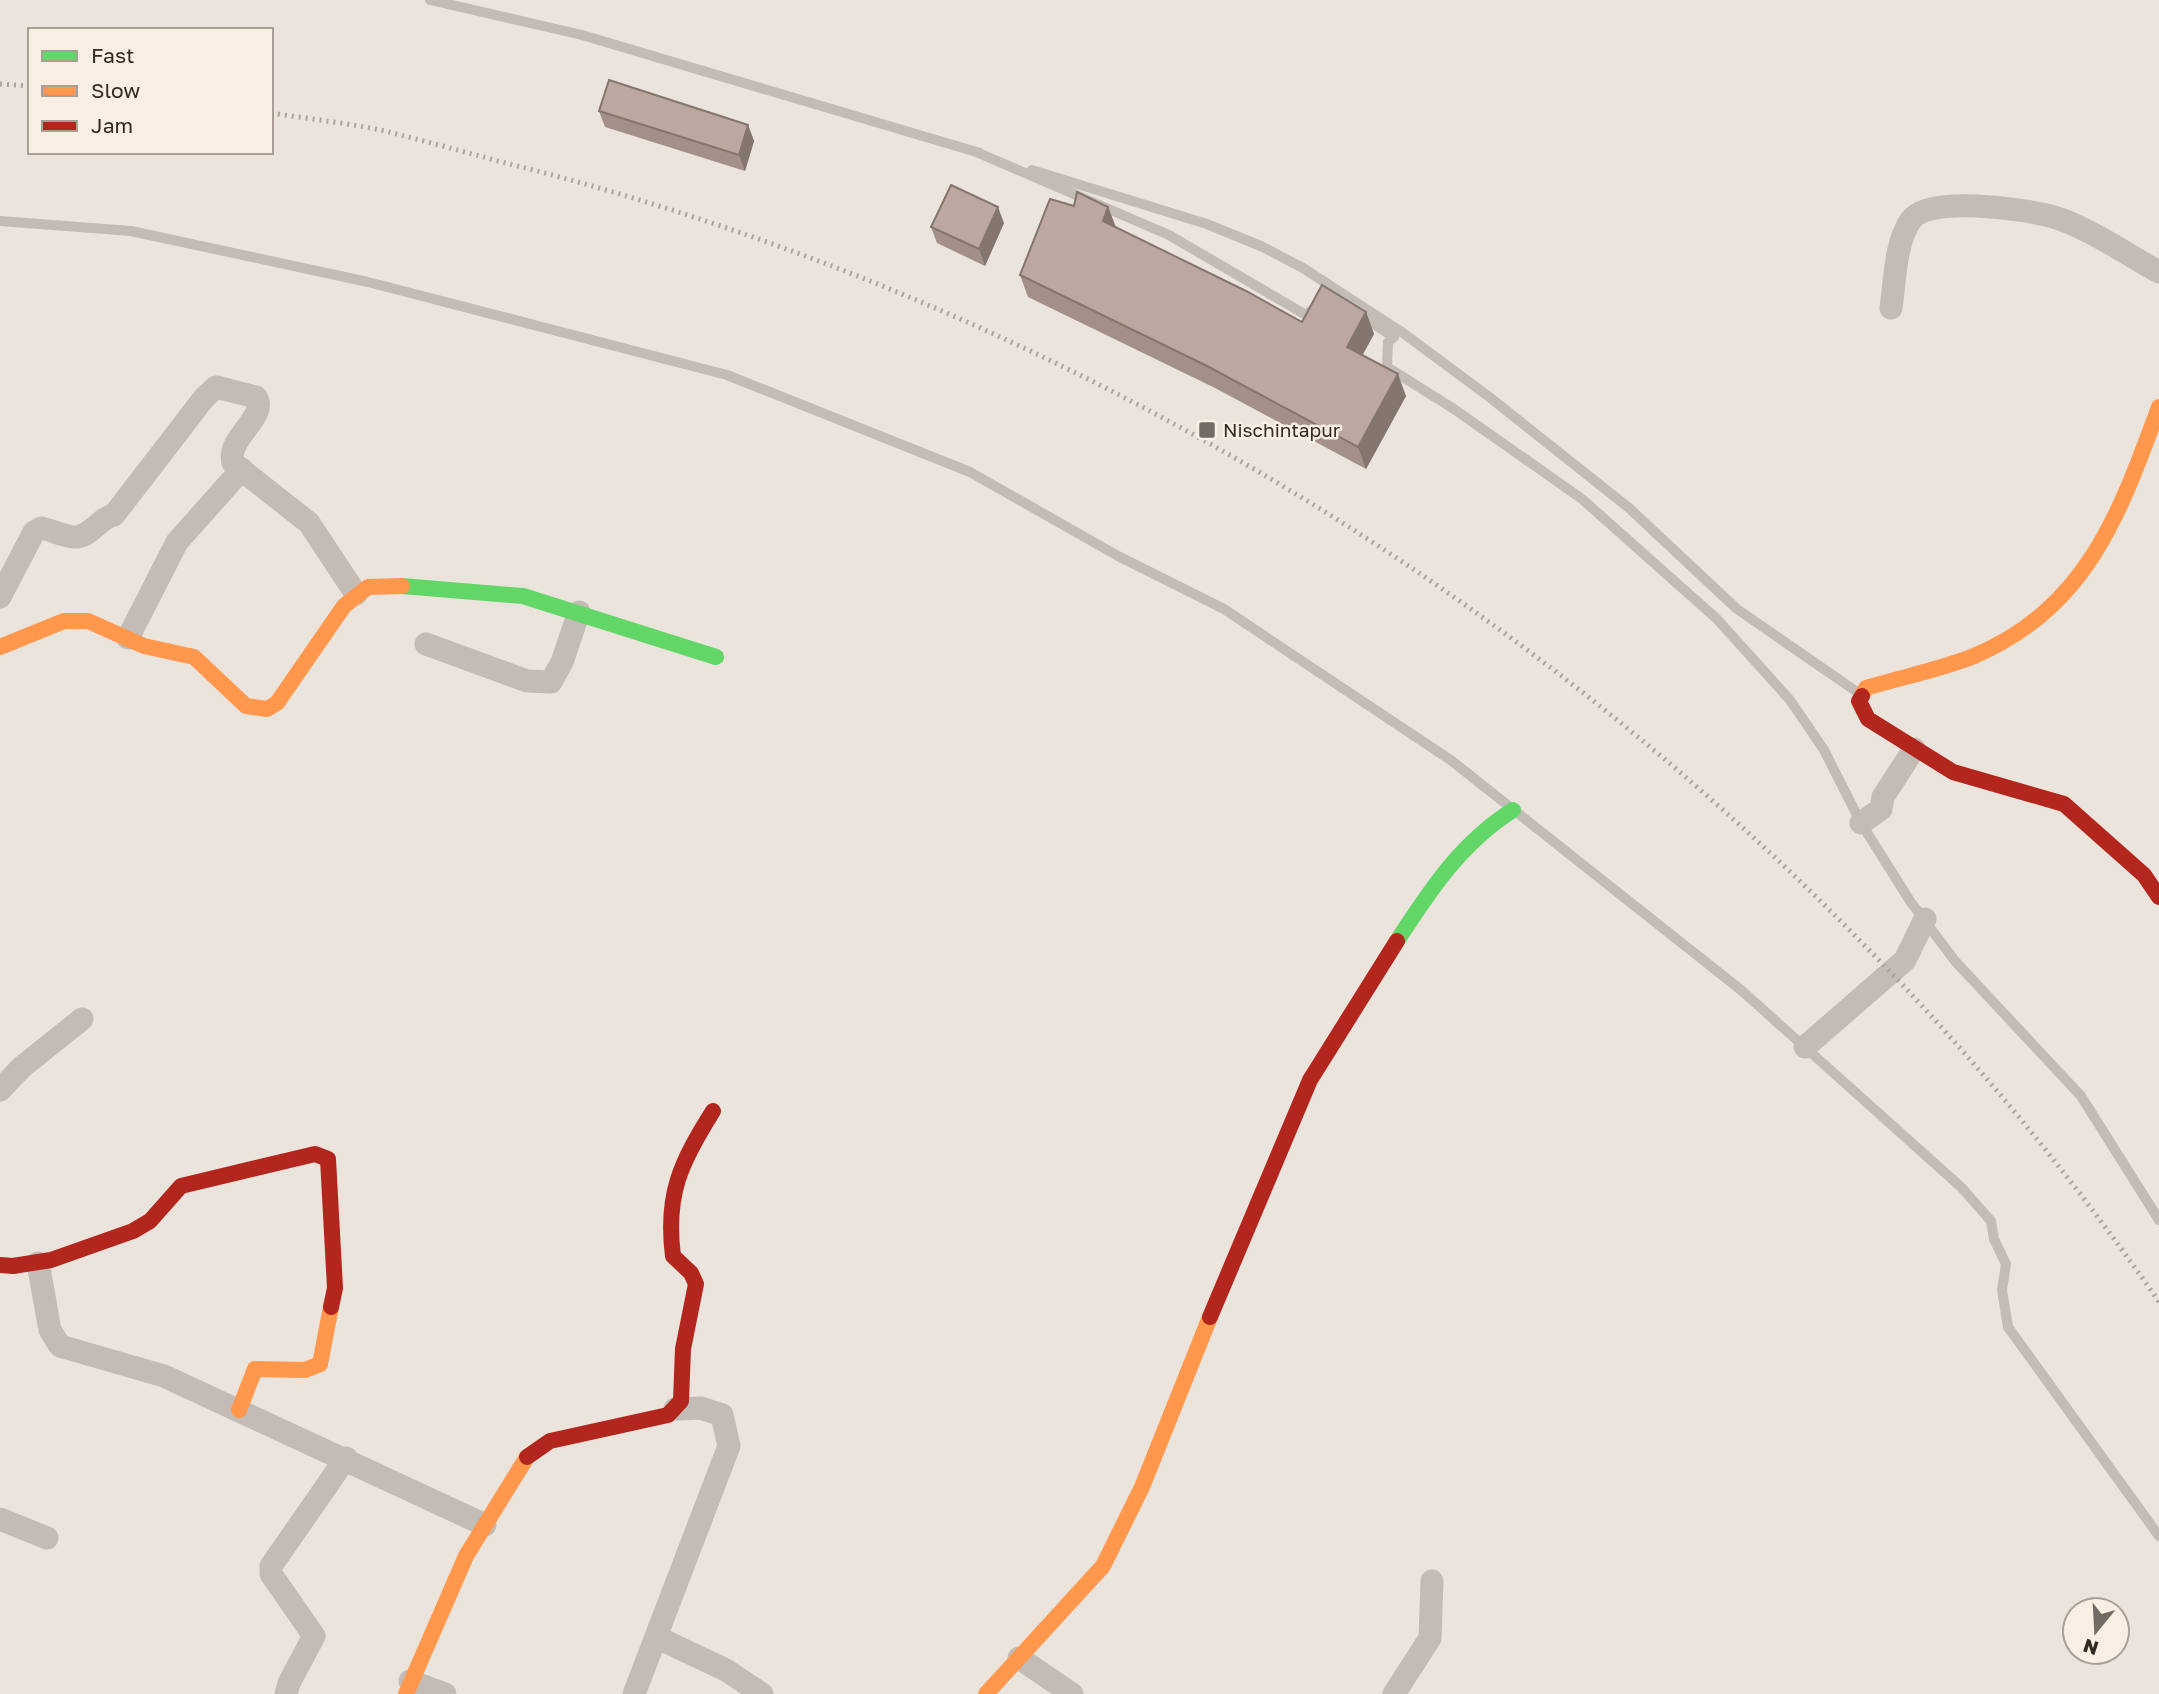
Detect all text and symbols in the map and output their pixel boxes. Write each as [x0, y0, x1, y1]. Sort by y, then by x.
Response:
legend [28, 28, 273, 154]
text: Fast [91, 42, 134, 68]
text: Slow [91, 77, 140, 103]
text: Jam [91, 112, 133, 138]
place label: Nischintapur [1223, 418, 1341, 441]
marker: Nischintapur [1197, 420, 1217, 440]
north arrow [2061, 1596, 2131, 1666]
text: N [2080, 1634, 2101, 1661]

